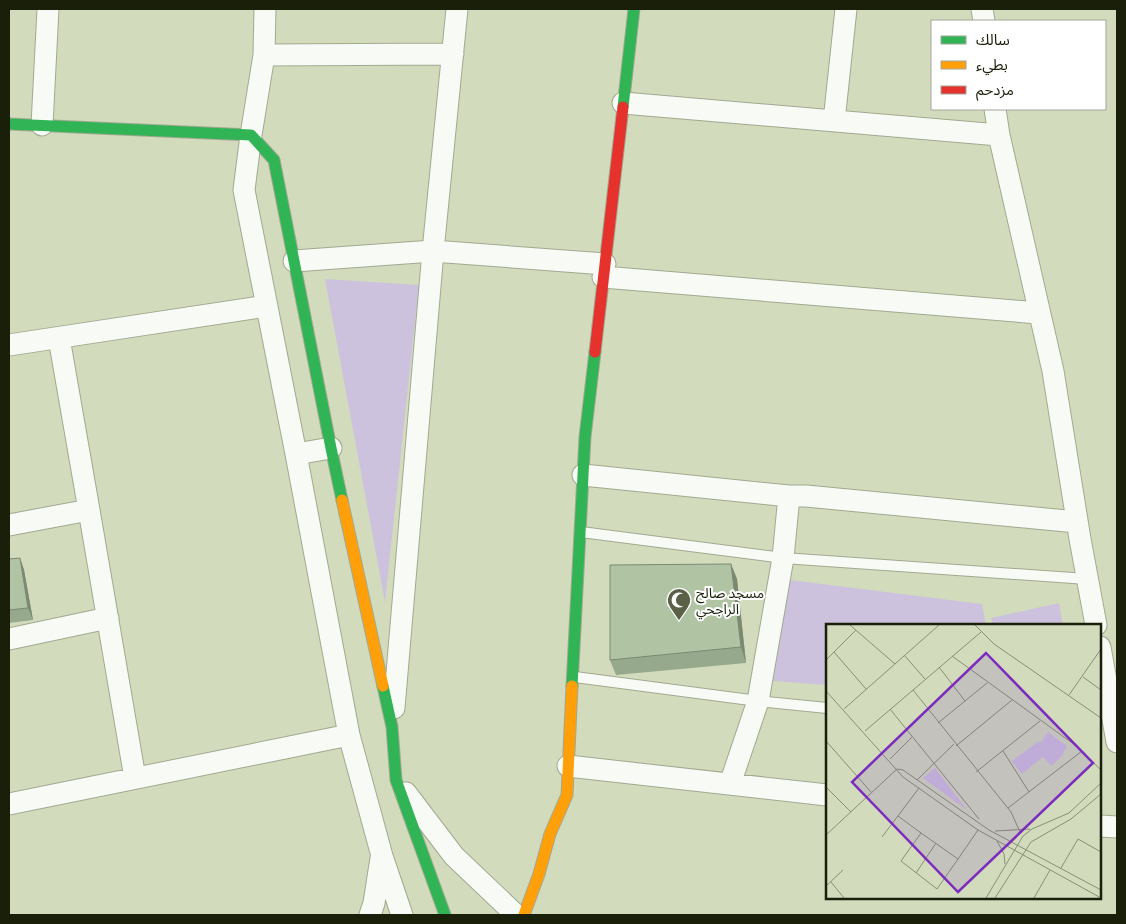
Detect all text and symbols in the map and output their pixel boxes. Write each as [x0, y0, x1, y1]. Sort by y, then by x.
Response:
legend [931, 20, 1106, 110]
text: سالك [976, 30, 1010, 48]
text: بطيء [976, 55, 1008, 76]
text: مزدحم [976, 80, 1014, 101]
place label: مسجد صالح الراجحي [696, 584, 764, 620]
mosque icon: مسجد صالح الراجحي [666, 587, 692, 621]
inset map [826, 624, 1101, 899]

